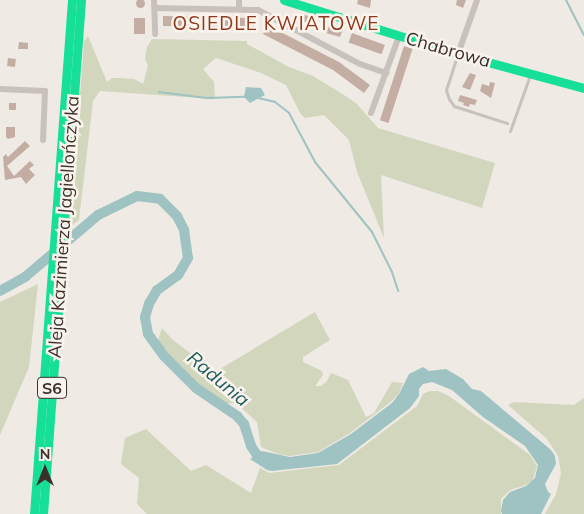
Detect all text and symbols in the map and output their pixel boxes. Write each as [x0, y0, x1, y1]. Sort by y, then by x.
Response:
district label: OSIEDLE KWIATOWE [171, 13, 381, 35]
street label: Chabrowa [403, 28, 493, 72]
street label: Aleja Kazimierza Jagiellończyka [44, 95, 84, 359]
water label: Radunia [182, 347, 254, 411]
road number: S6 [37, 374, 67, 402]
north arrow [20, 444, 70, 494]
text: N [40, 445, 50, 463]

